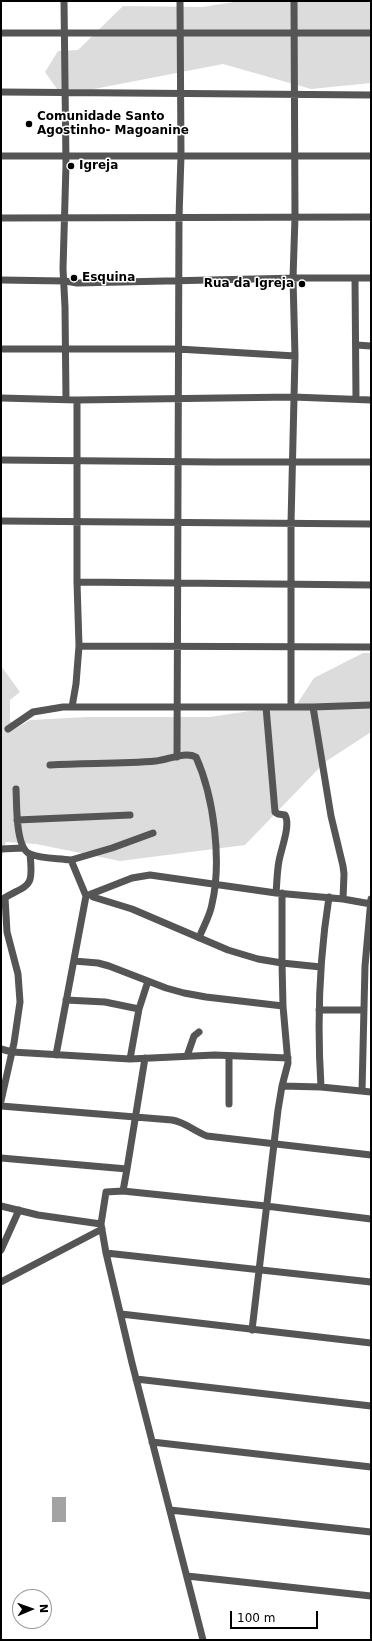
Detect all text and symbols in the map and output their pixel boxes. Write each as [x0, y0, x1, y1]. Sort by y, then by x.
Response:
place label: Comunidade Santo Agostinho- Magoanine [37, 110, 189, 138]
marker: Comunidade Santo Agostinho- Magoanine [24, 119, 34, 129]
place label: Igreja [79, 159, 118, 173]
marker: Igreja [66, 161, 76, 171]
place label: Esquina [82, 271, 135, 285]
marker: Esquina [69, 273, 79, 283]
place label: Rua da Igreja [204, 277, 294, 291]
marker: Rua da Igreja [297, 279, 307, 289]
north arrow [12, 1589, 52, 1629]
scale bar [232, 1603, 320, 1629]
text: N [37, 1604, 50, 1613]
text: 100 m [237, 1611, 275, 1625]

